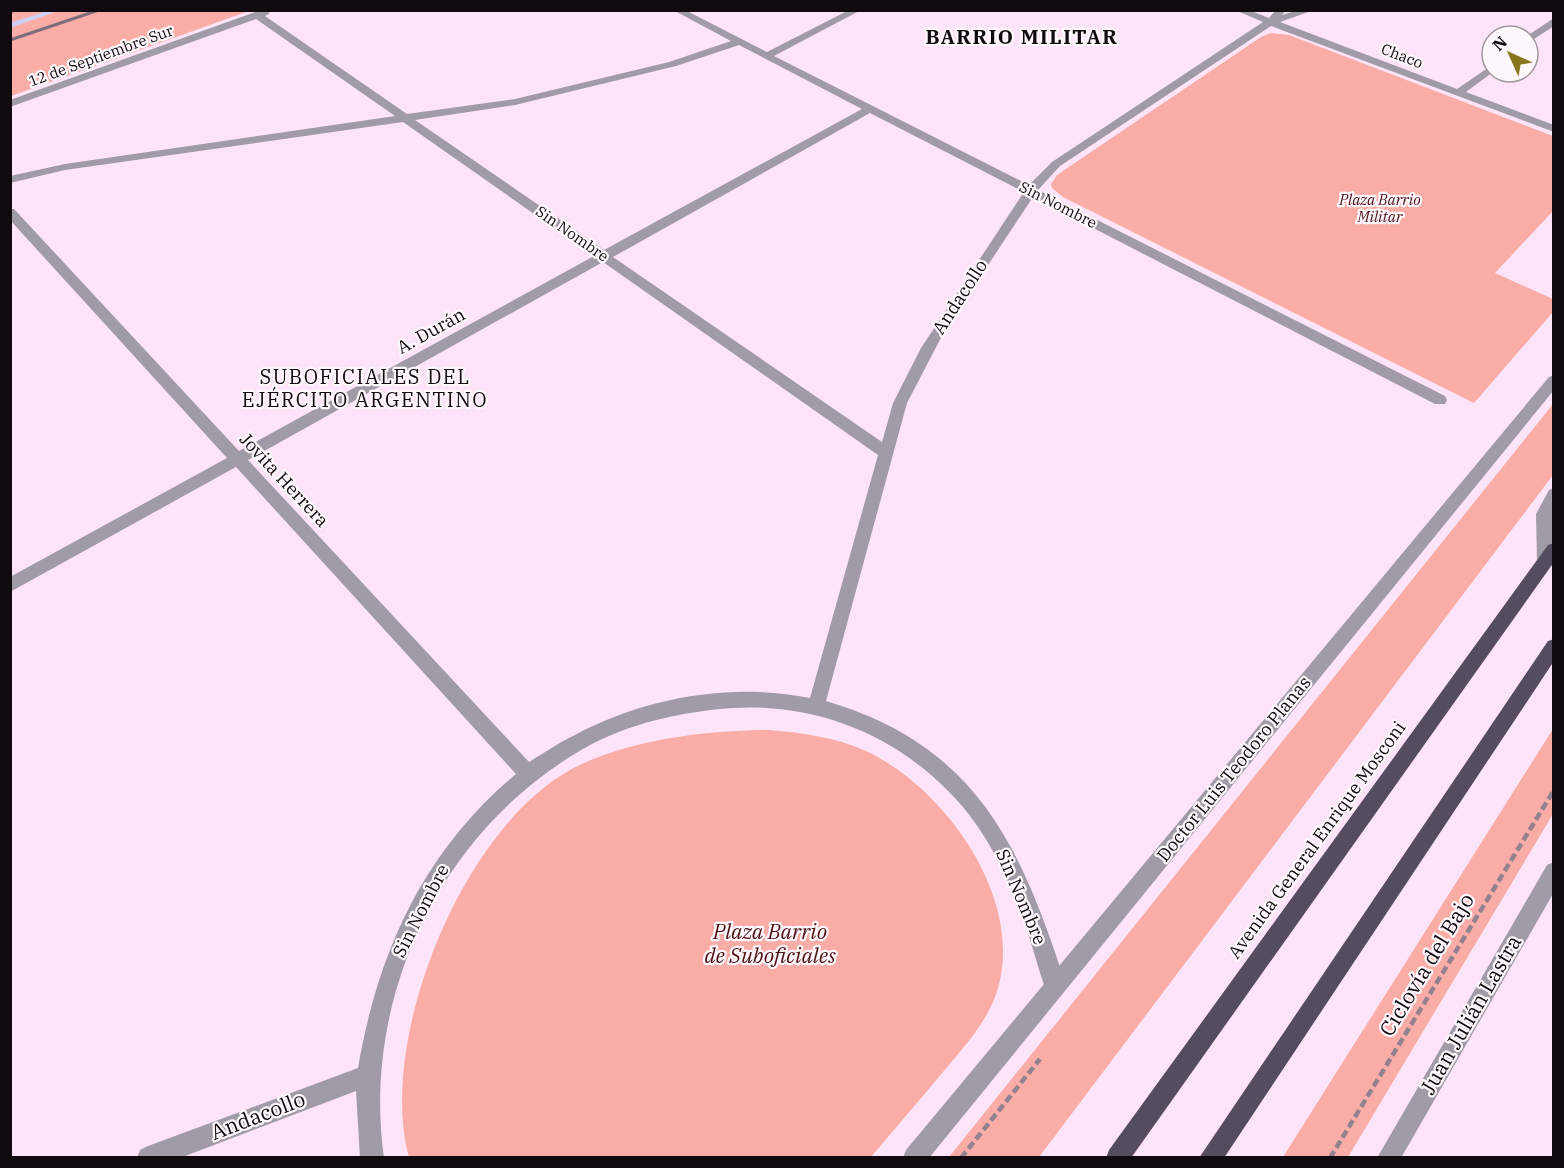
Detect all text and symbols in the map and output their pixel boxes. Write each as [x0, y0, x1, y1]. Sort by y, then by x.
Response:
street label: 12 de Septiembre Sur [26, 20, 176, 91]
district label: BARRIO MILITAR [925, 23, 1119, 50]
north arrow [1480, 24, 1540, 84]
text: N [1488, 32, 1511, 55]
street label: Chaco [1379, 39, 1426, 72]
street label: Sin Nombre [1016, 177, 1100, 232]
park label: Plaza Barrio Militar [1338, 190, 1421, 226]
street label: Sin Nombre [532, 202, 612, 266]
street label: Andacollo [927, 255, 992, 339]
street label: A. Durán [392, 302, 469, 359]
district label: SUBOFICIALES DEL EJÉRCITO ARGENTINO [242, 363, 488, 413]
street label: Jovita Herrera [235, 428, 334, 532]
street label: Doctor Luis Teodoro Planas [1152, 671, 1316, 866]
street label: Avenida General Enrique Mosconi [1223, 716, 1411, 963]
street label: Sin Nombre [991, 846, 1052, 948]
street label: Sin Nombre [387, 860, 454, 961]
street label: Ciclovía del Bajo [1372, 888, 1480, 1041]
park label: Plaza Barrio de Suboficiales [704, 917, 836, 969]
street label: Juan Julián Lastra [1413, 930, 1527, 1099]
street label: Andacollo [206, 1084, 309, 1146]

